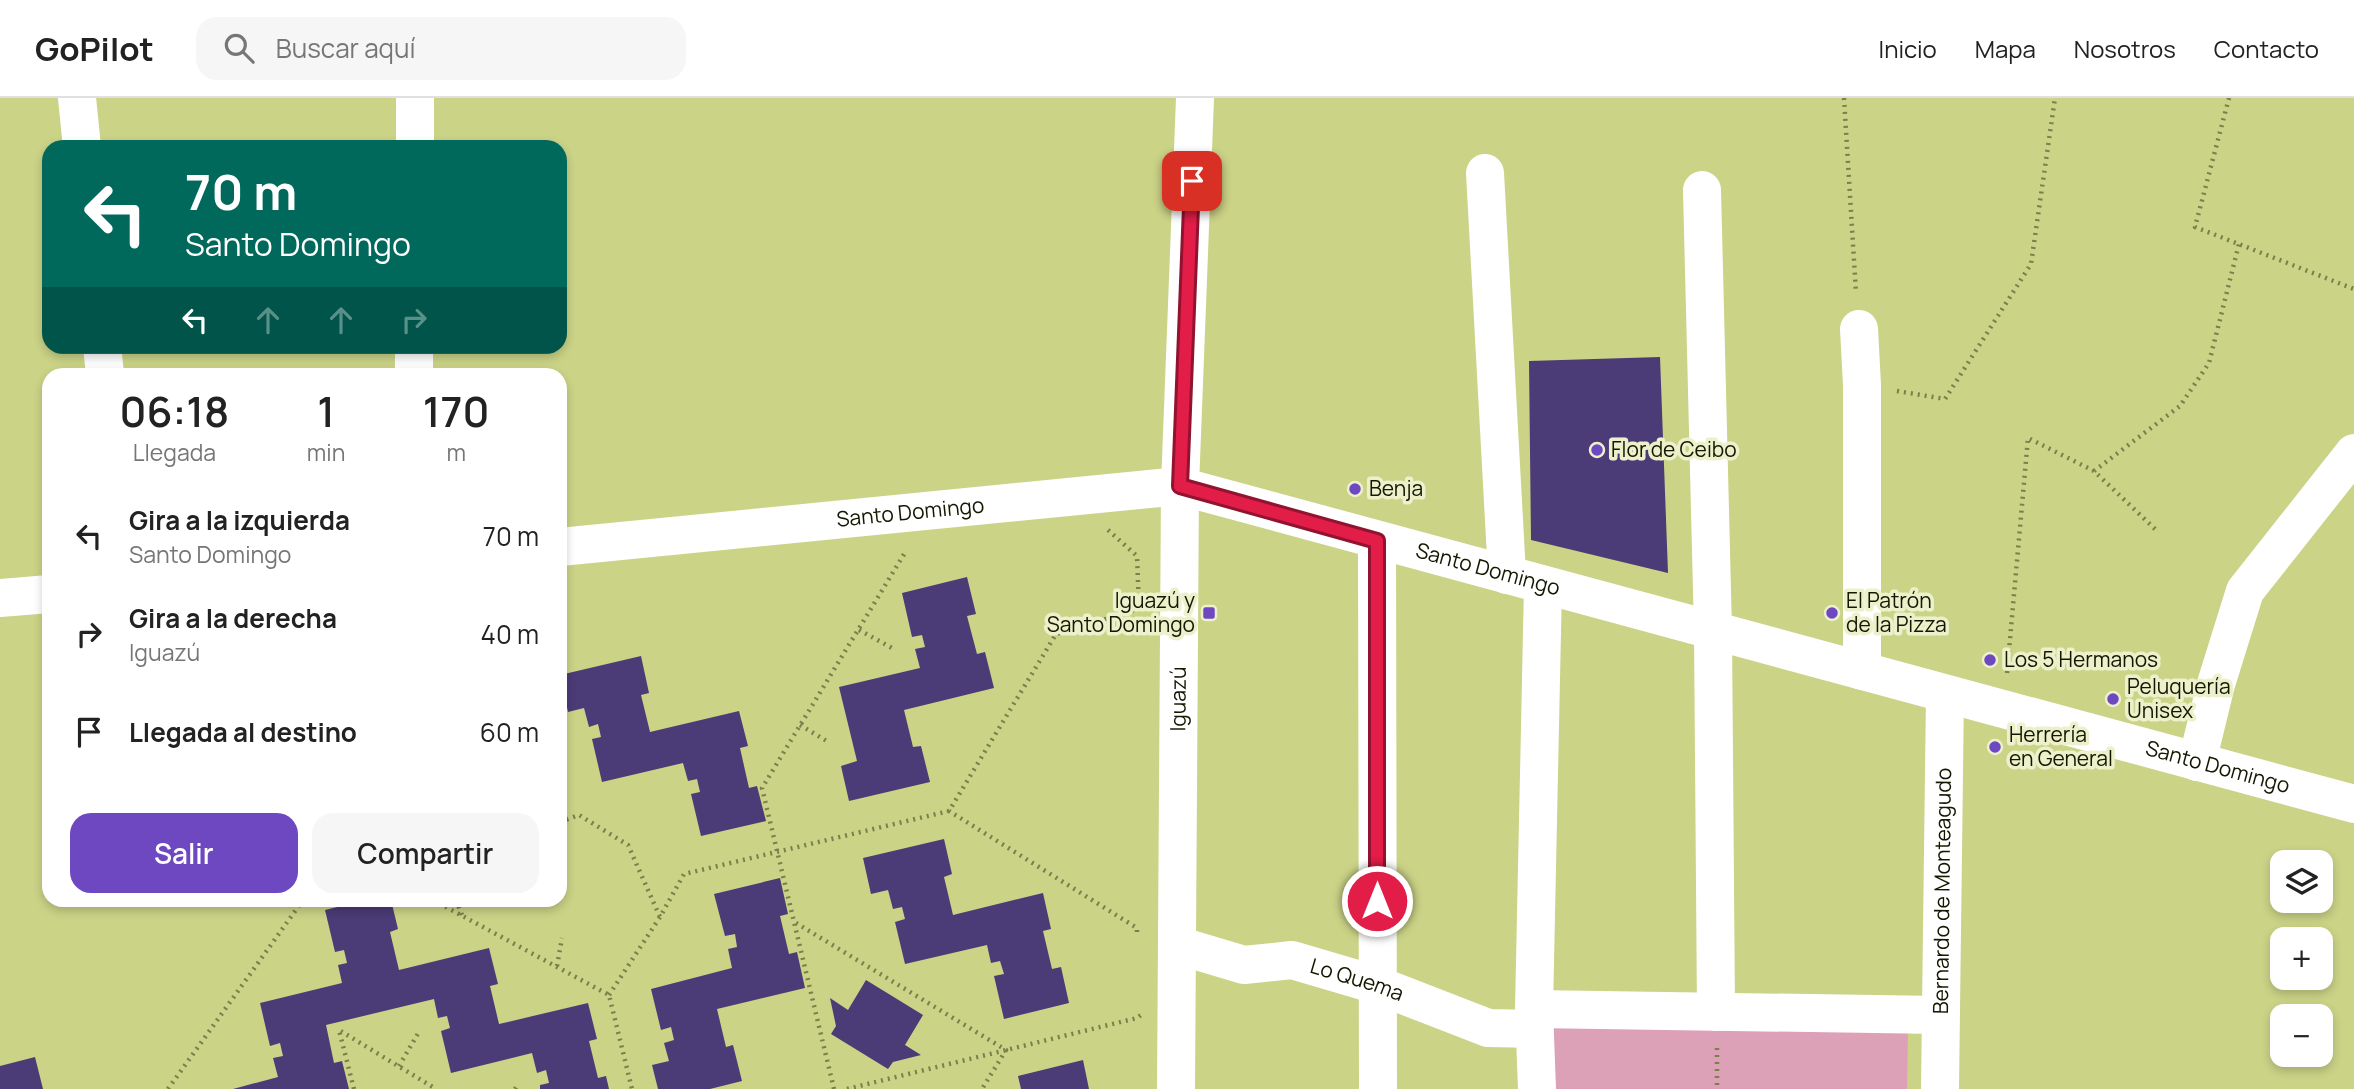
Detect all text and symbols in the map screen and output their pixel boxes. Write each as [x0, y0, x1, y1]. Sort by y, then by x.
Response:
search box [196, 17, 686, 80]
text: GoPilot [35, 26, 154, 71]
icon: search [220, 29, 258, 67]
text: Buscar aquí [276, 30, 416, 66]
text: Inicio [1879, 32, 1937, 65]
text: Mapa [1975, 32, 2036, 65]
text: Nosotros [2074, 32, 2176, 65]
text: Contacto [2214, 32, 2319, 65]
pin [1162, 151, 1222, 211]
text: 70 m [185, 158, 297, 225]
icon: arrive [1173, 162, 1211, 200]
icon: left [70, 168, 161, 259]
text: Santo Domingo [185, 222, 411, 266]
icon: left [176, 301, 214, 339]
icon: ahead [249, 301, 287, 339]
icon: ahead [322, 301, 360, 339]
icon: right [395, 301, 433, 339]
text: 06:18 [119, 382, 229, 440]
text: 1 [317, 382, 335, 440]
text: 170 [423, 382, 490, 440]
place label: Flor de Ceibo [1611, 435, 1737, 463]
text: Llegada [133, 436, 216, 468]
text: min [307, 436, 345, 468]
text: m [446, 436, 466, 468]
marker: Flor de Ceibo [1589, 442, 1605, 458]
place label: Benja [1369, 474, 1423, 502]
marker: Benja [1347, 481, 1363, 497]
street label: Santo Domingo [835, 490, 985, 533]
text: Gira a la izquierda [129, 502, 350, 538]
icon: left [70, 517, 108, 555]
text: 70 m [483, 518, 539, 554]
street label: Santo Domingo [1413, 536, 1563, 601]
text: Santo Domingo [129, 538, 291, 570]
place label: Iguazú y Santo Domingo [1047, 586, 1195, 638]
place label: El Patrón de la Pizza [1846, 586, 1947, 638]
text: Gira a la derecha [129, 600, 337, 636]
marker: Iguazú y Santo Domingo [1201, 605, 1217, 621]
marker: El Patrón de la Pizza [1824, 605, 1840, 621]
icon: right [70, 615, 108, 653]
text: 40 m [481, 616, 539, 652]
text: Iguazú [129, 636, 200, 668]
place label: Los 5 Hermanos [2004, 645, 2158, 673]
marker: Los 5 Hermanos [1982, 652, 1998, 668]
street label: Iguazú [1163, 666, 1192, 732]
place label: Peluquería Unisex [2127, 672, 2231, 724]
marker: Peluquería Unisex [2105, 691, 2121, 707]
icon: arrive [70, 713, 108, 751]
text: Llegada al destino [129, 714, 357, 750]
text: 60 m [480, 714, 539, 750]
place label: Herrería en General [2009, 720, 2113, 772]
street label: Santo Domingo [2143, 733, 2293, 799]
marker: Herrería en General [1987, 739, 2003, 755]
street label: Bernardo de Monteagudo [1926, 768, 1957, 1014]
button: Salir [70, 813, 298, 893]
button: Compartir [312, 813, 539, 893]
map controls [2270, 850, 2333, 1067]
button: layers [2270, 850, 2333, 913]
position arrow [1340, 864, 1414, 938]
button: + [2270, 927, 2333, 990]
street label: Lo Quema [1307, 951, 1408, 1007]
button: − [2270, 1004, 2333, 1067]

